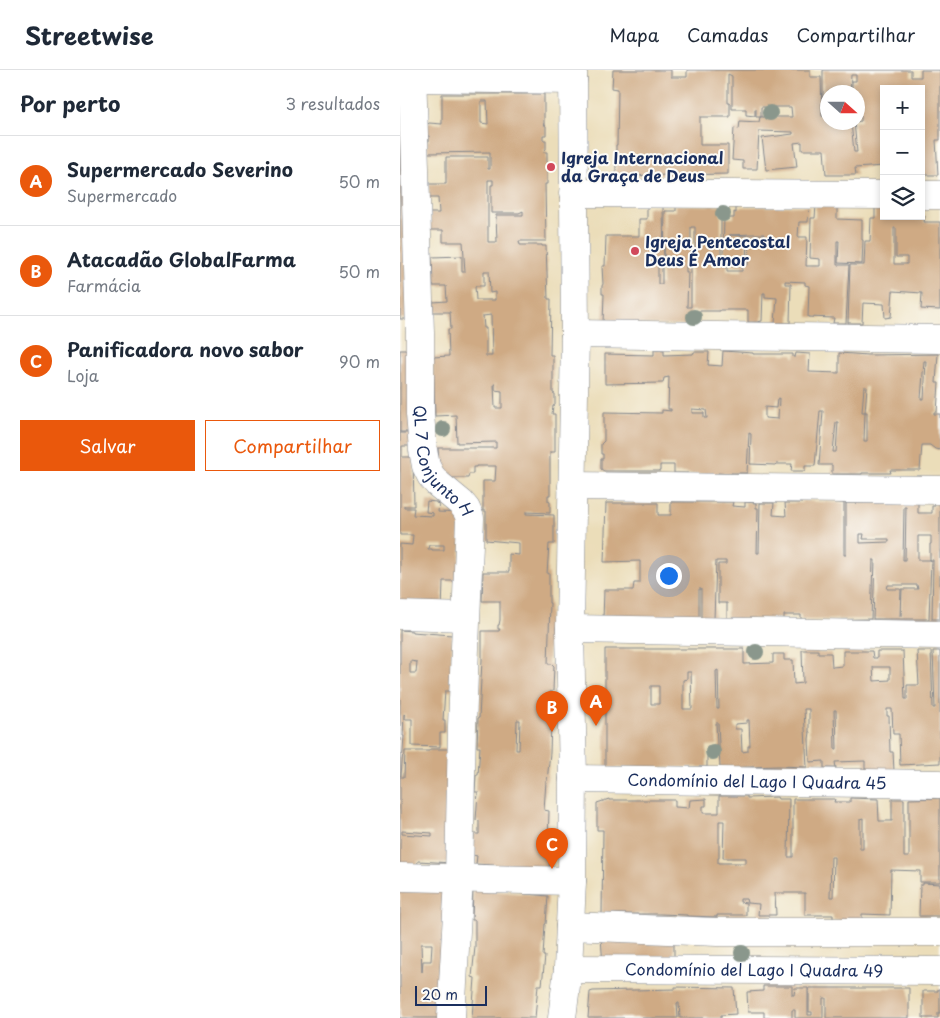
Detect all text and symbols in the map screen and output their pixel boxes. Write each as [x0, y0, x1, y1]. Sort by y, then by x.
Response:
text: Streetwise [25, 17, 154, 53]
text: Mapa [609, 21, 659, 48]
text: Camadas [687, 21, 769, 48]
text: Compartilhar [797, 21, 915, 48]
north arrow [820, 85, 865, 130]
map controls [880, 85, 925, 220]
button: + [880, 85, 925, 130]
text: Por perto [20, 87, 120, 119]
text: 3 resultados [285, 91, 380, 115]
button: − [880, 130, 925, 175]
place label: Igreja Internacional da Graça de Deus [561, 145, 723, 187]
text: Supermercado Severino [67, 155, 293, 183]
marker: Igreja Internacional da Graça de Deus [545, 161, 557, 173]
text: A [30, 169, 42, 193]
text: 50 m [339, 169, 380, 193]
button: layers [880, 175, 925, 220]
text: Supermercado [67, 183, 177, 207]
place label: Igreja Pentecostal Deus É Amor [645, 229, 790, 271]
text: Atacadão GlobalFarma [67, 245, 296, 273]
marker: Igreja Pentecostal Deus É Amor [629, 245, 641, 257]
text: B [31, 259, 41, 283]
text: 50 m [339, 259, 380, 283]
text: Farmácia [67, 273, 141, 297]
text: Panificadora novo sabor [67, 335, 304, 363]
text: C [30, 349, 42, 373]
text: 90 m [339, 349, 380, 373]
text: Loja [67, 363, 99, 387]
street label: QL 7 Conjunto H [409, 405, 481, 519]
button: Salvar [20, 420, 195, 471]
button: Compartilhar [205, 420, 380, 471]
your location [656, 563, 682, 589]
pin: A [580, 685, 612, 726]
pin: B [536, 691, 568, 732]
street label: Condomínio del Lago I Quadra 45 [627, 767, 887, 794]
pin: C [536, 828, 568, 869]
street label: Condomínio del Lago I Quadra 49 [625, 956, 883, 982]
scale bar [415, 983, 488, 1006]
text: 20 m [422, 984, 458, 1005]

